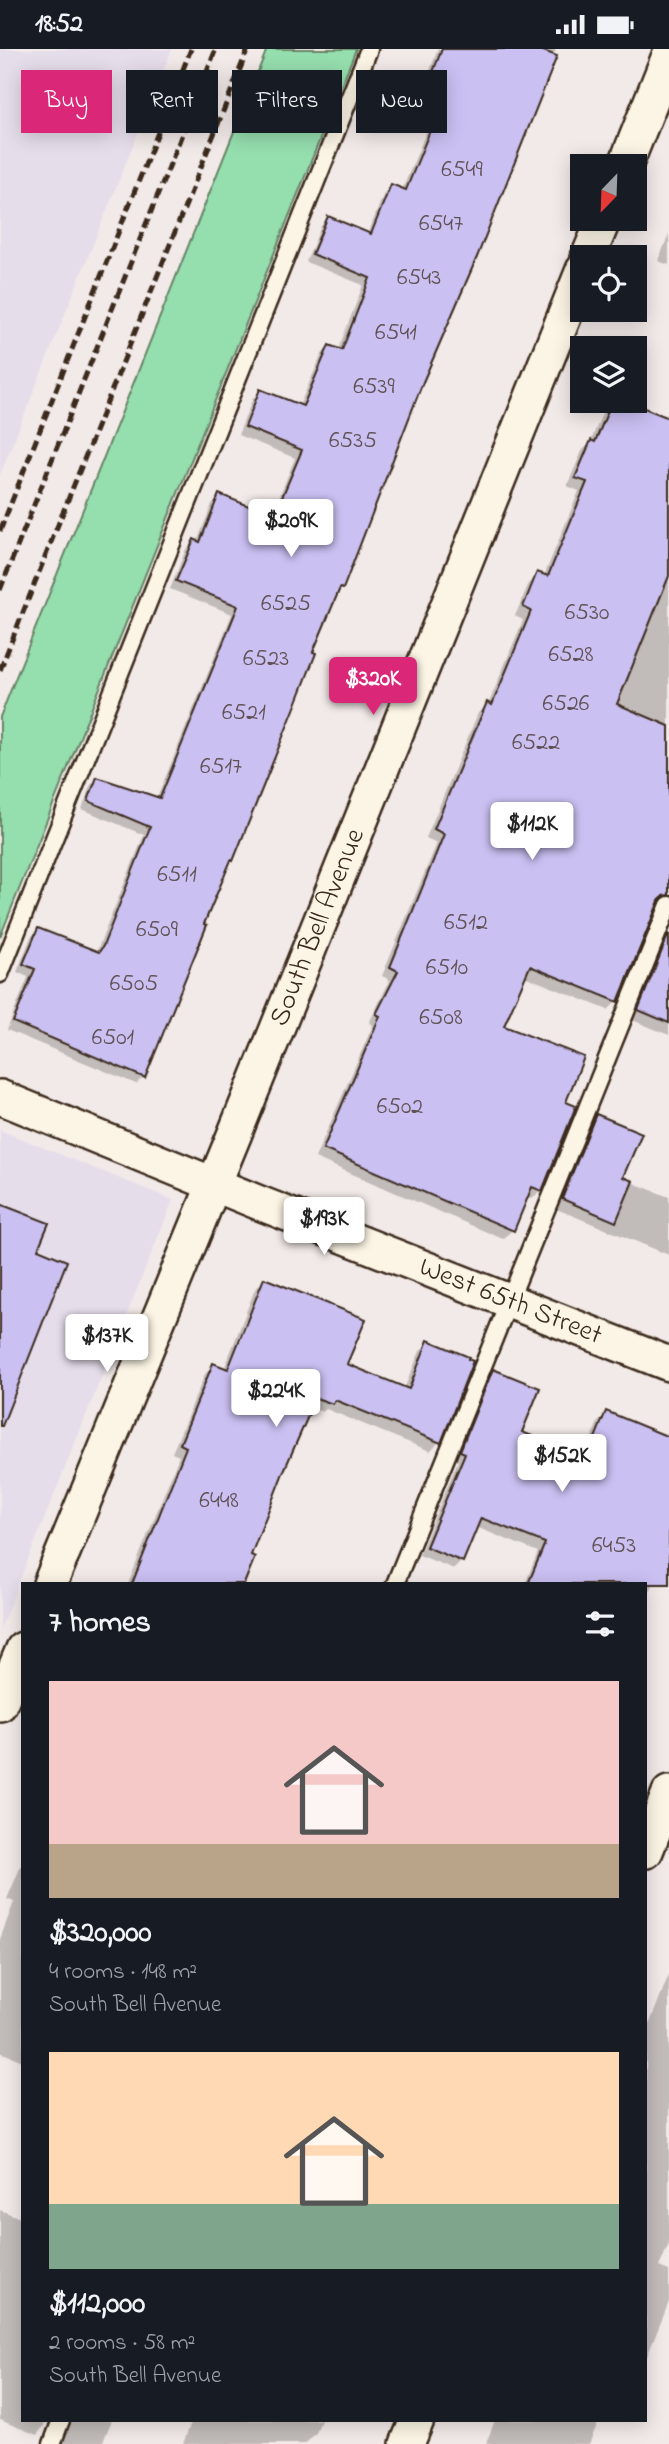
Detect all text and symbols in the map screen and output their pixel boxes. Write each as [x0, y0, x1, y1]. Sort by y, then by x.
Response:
text: 18:52 [35, 6, 83, 44]
chip: Buy [21, 70, 112, 133]
chip: Rent [126, 70, 218, 133]
chip: Filters [232, 70, 342, 133]
chip: New [356, 70, 447, 133]
house number: 6549 [441, 153, 483, 188]
north arrow [570, 154, 648, 231]
map controls [570, 154, 647, 413]
house number: 6547 [419, 207, 463, 242]
button: locate [570, 245, 647, 322]
house number: 6543 [397, 261, 441, 296]
house number: 6541 [375, 316, 417, 351]
button: layers [570, 336, 647, 413]
house number: 6539 [353, 370, 395, 405]
house number: 6535 [329, 424, 377, 459]
pin: $209K [242, 499, 340, 559]
text: $209K [264, 505, 318, 538]
house number: 6525 [261, 587, 311, 622]
house number: 6530 [565, 596, 609, 631]
house number: 6528 [548, 638, 594, 673]
house number: 6523 [243, 642, 289, 677]
pin: $320K [324, 657, 422, 717]
text: $320K [345, 663, 401, 696]
house number: 6526 [543, 687, 590, 722]
house number: 6521 [222, 696, 266, 731]
house number: 6522 [512, 726, 560, 761]
house number: 6517 [200, 750, 242, 785]
pin: $112K [483, 803, 581, 862]
text: $112K [506, 808, 558, 841]
street label: South Bell Avenue [260, 822, 376, 1033]
house number: 6511 [157, 858, 197, 893]
house number: 6512 [444, 906, 488, 941]
house number: 6509 [136, 913, 179, 948]
house number: 6510 [426, 951, 468, 986]
house number: 6505 [110, 967, 158, 1002]
house number: 6508 [419, 1001, 463, 1036]
house number: 6501 [92, 1021, 135, 1056]
house number: 6502 [377, 1090, 423, 1125]
pin: $193K [275, 1197, 373, 1257]
text: $193K [300, 1203, 348, 1236]
street label: West 65th Street [413, 1247, 608, 1356]
pin: $137K [58, 1315, 156, 1374]
text: $137K [81, 1320, 133, 1353]
pin: $224K [227, 1369, 325, 1429]
text: $224K [247, 1375, 305, 1408]
pin: $152K [513, 1435, 611, 1494]
text: $152K [534, 1440, 590, 1473]
house number: 6448 [199, 1484, 239, 1519]
house number: 6453 [592, 1529, 636, 1564]
text: 7 homes [49, 1602, 151, 1646]
icon: filters [581, 1605, 619, 1643]
icon: home [271, 1727, 397, 1853]
text: $320,000 [49, 1912, 151, 1956]
text: 4 rooms · 148 m² [49, 1956, 197, 1989]
text: South Bell Avenue [49, 1989, 221, 2022]
icon: home [271, 2098, 397, 2224]
text: $112,000 [49, 2283, 145, 2327]
text: 2 rooms · 58 m² [49, 2327, 195, 2360]
text: South Bell Avenue [49, 2360, 221, 2393]

